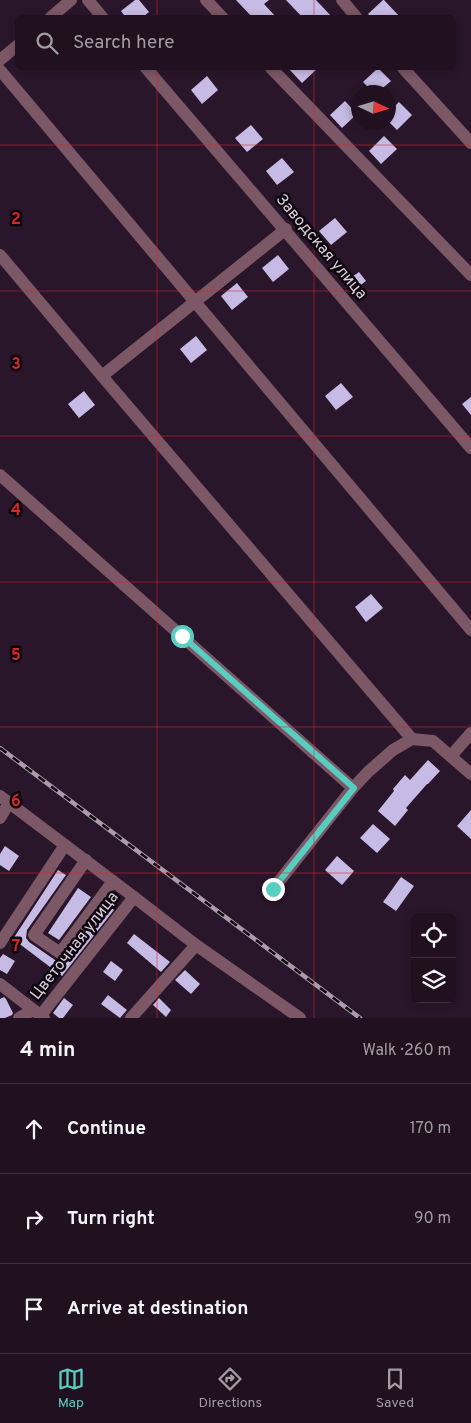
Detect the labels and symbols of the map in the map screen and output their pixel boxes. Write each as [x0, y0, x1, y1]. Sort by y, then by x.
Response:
north arrow [351, 85, 396, 130]
street label: Заводская улица [271, 190, 371, 304]
text: 2 [11, 210, 21, 230]
text: 3 [11, 355, 21, 375]
text: 4 [11, 501, 21, 521]
route start [171, 625, 194, 648]
text: 5 [11, 646, 21, 666]
text: 6 [11, 792, 21, 812]
route end [262, 878, 285, 901]
street label: Цветочная улица [27, 888, 123, 1004]
text: 7 [12, 937, 20, 957]

